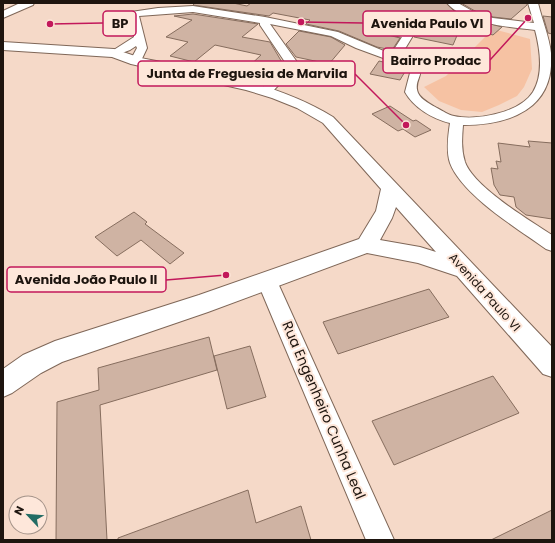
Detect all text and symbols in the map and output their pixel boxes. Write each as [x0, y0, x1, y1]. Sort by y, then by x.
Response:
callout: BP [103, 11, 136, 36]
callout: Avenida Paulo VI [363, 11, 491, 36]
text: BP [112, 14, 128, 33]
text: Avenida Paulo VI [371, 14, 483, 33]
callout: Bairro Prodac [383, 48, 490, 73]
text: Bairro Prodac [391, 51, 482, 70]
callout: Junta de Freguesia de Marvila [138, 61, 355, 86]
text: Junta de Freguesia de Marvila [147, 64, 348, 83]
street label: Avenida Paulo VI [445, 249, 525, 335]
callout: Avenida João Paulo II [7, 267, 166, 292]
text: Avenida João Paulo II [15, 270, 157, 289]
street label: Rua Engenheiro Cunha Leal [277, 318, 371, 502]
north arrow [8, 495, 48, 535]
text: N [10, 503, 28, 518]

